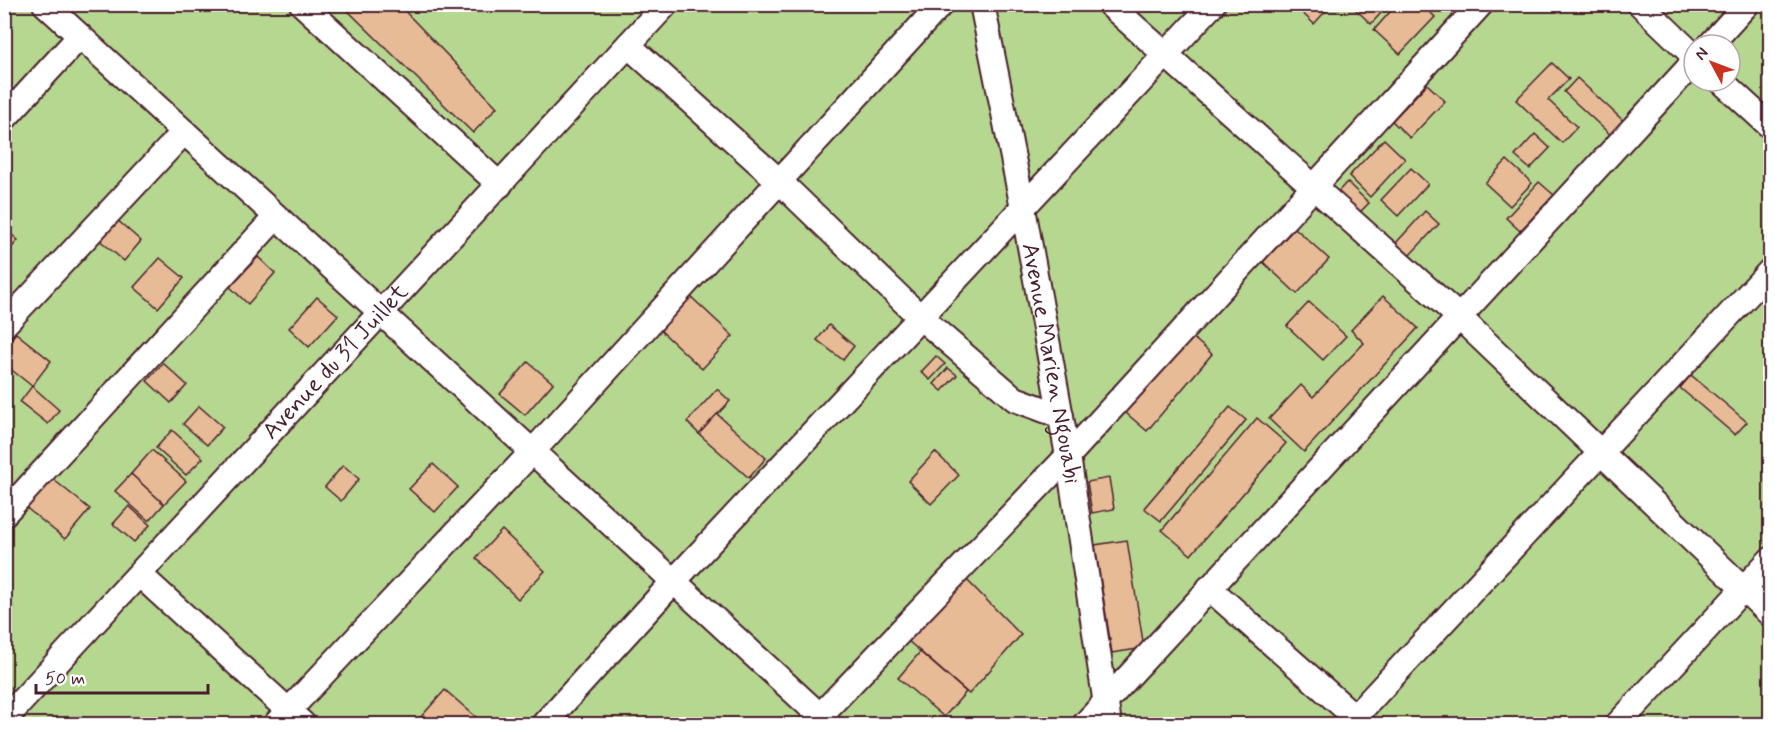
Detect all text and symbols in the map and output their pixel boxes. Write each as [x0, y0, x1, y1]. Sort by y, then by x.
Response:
north arrow [1682, 33, 1742, 93]
text: N [1690, 43, 1713, 65]
street label: Avenue Marien Ngouabi [1014, 240, 1088, 486]
street label: Avenue du 31 Juillet [256, 277, 415, 446]
scale bar [36, 657, 208, 695]
text: 50 m [45, 667, 85, 691]

